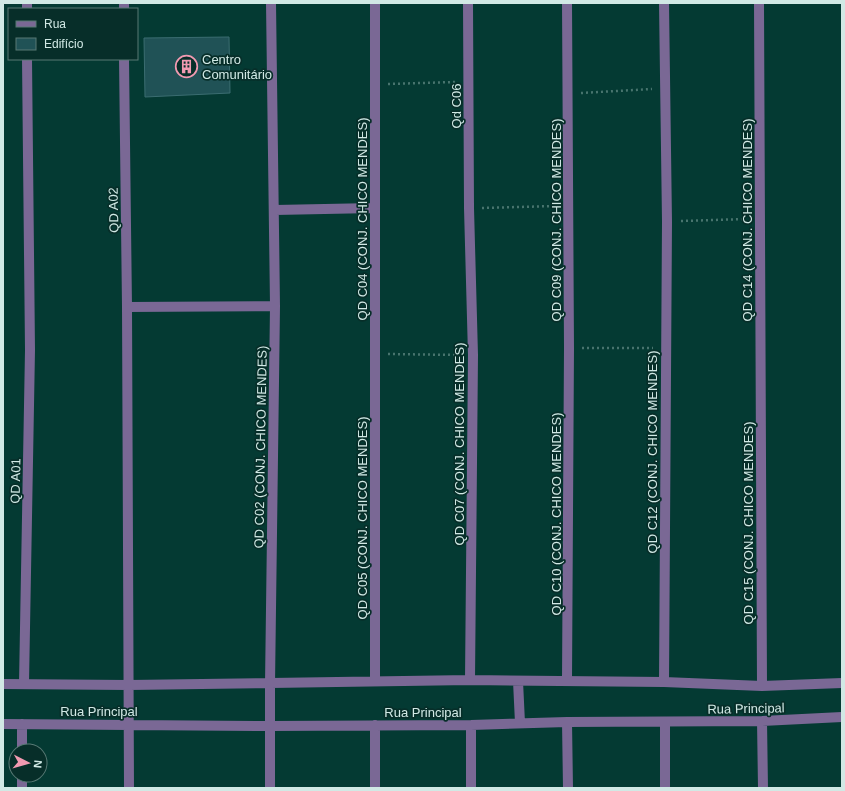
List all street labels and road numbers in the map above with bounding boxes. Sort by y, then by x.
street label: Qd C06 [449,84,464,128]
street label: QD C04 (CONJ. CHICO MENDES) [355,118,370,320]
street label: QD C09 (CONJ. CHICO MENDES) [549,119,564,321]
street label: QD C14 (CONJ. CHICO MENDES) [740,119,755,321]
street label: QD A02 [106,187,121,233]
street label: QD C07 (CONJ. CHICO MENDES) [452,343,467,545]
street label: QD C02 (CONJ. CHICO MENDES) [251,345,270,549]
street label: QD C12 (CONJ. CHICO MENDES) [645,351,660,553]
street label: QD C10 (CONJ. CHICO MENDES) [549,413,564,615]
street label: QD C05 (CONJ. CHICO MENDES) [355,417,370,619]
street label: QD C15 (CONJ. CHICO MENDES) [741,422,756,624]
street label: QD A01 [8,458,23,504]
street label: Rua Principal [707,700,785,717]
street label: Rua Principal [60,704,138,719]
street label: Rua Principal [384,705,462,720]

